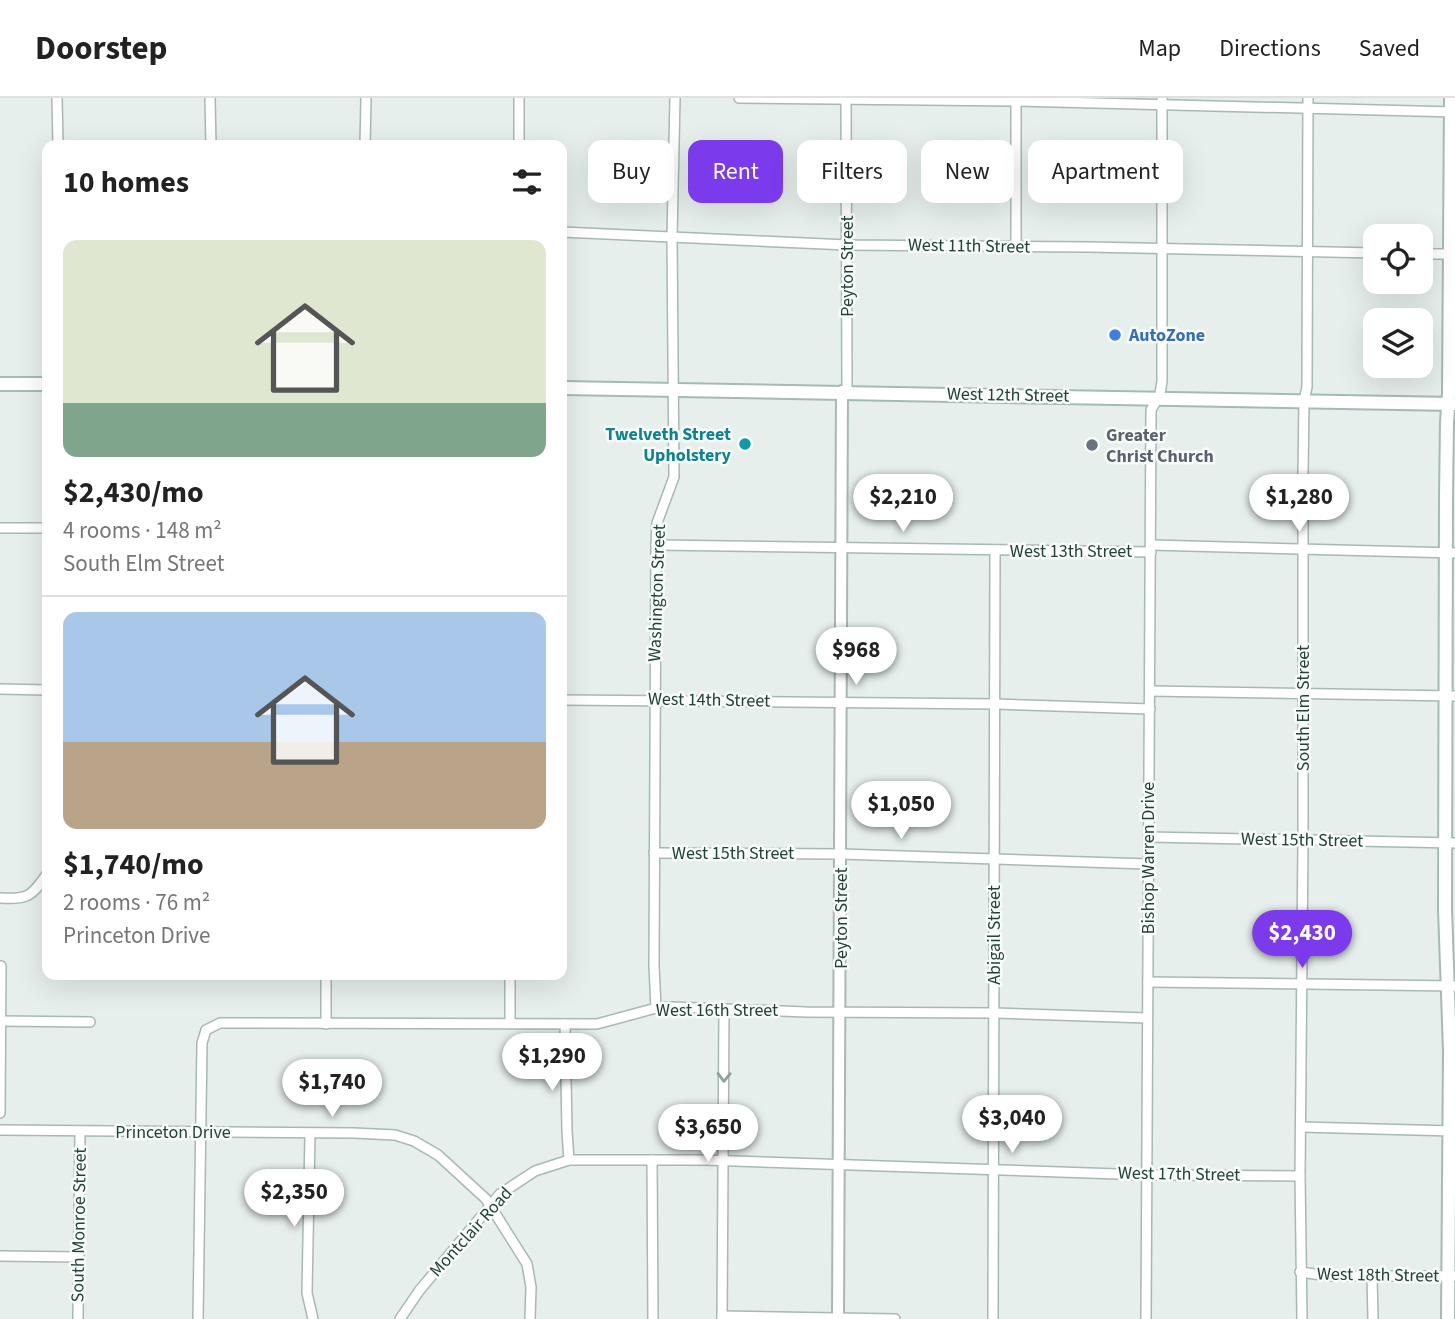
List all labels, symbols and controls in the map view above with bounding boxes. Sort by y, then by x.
text: Doorstep [35,25,167,72]
text: Map [1138,31,1181,66]
text: Directions [1219,31,1321,66]
text: Saved [1359,31,1420,66]
chip: Buy [588,140,674,203]
chip: Rent [688,140,783,203]
chip: Filters [797,140,907,203]
chip: New [921,140,1014,203]
chip: Apartment [1028,140,1183,203]
text: 10 homes [63,161,189,204]
icon: filters [508,163,546,201]
street label: Peyton Street [835,215,860,317]
map controls [1363,224,1433,378]
button: locate [1363,224,1433,294]
street label: West 11th Street [908,232,1030,260]
icon: home [242,285,368,411]
button: layers [1363,308,1433,378]
place label: AutoZone [1128,323,1205,348]
marker: AutoZone [1107,327,1123,343]
street label: West 12th Street [947,381,1069,409]
place label: Twelveth Street Upholstery [605,422,732,468]
place label: Greater Christ Church [1106,423,1214,469]
marker: Twelveth Street Upholstery [737,436,753,452]
marker: Greater Christ Church [1084,437,1100,453]
text: $2,430/mo [63,471,204,514]
pin: $2,210 [846,474,960,534]
pin: $1,280 [1242,474,1356,534]
text: $2,210 [869,480,937,513]
text: $1,280 [1265,480,1333,513]
text: 4 rooms · 148 m² [63,514,222,547]
street label: Washington Street [642,524,672,662]
street label: West 13th Street [1010,539,1132,564]
text: South Elm Street [63,547,224,580]
pin: $968 [815,628,897,687]
text: $968 [832,633,880,666]
street label: South Elm Street [1291,645,1316,771]
icon: home [242,657,368,783]
street label: West 14th Street [648,686,770,714]
pin: $1,050 [844,782,958,841]
street label: Bishop Warren Drive [1136,782,1161,934]
text: $1,050 [867,787,935,820]
street label: West 15th Street [1241,826,1363,854]
street label: West 15th Street [672,841,794,866]
text: $1,740/mo [63,843,204,886]
street label: Peyton Street [829,867,854,969]
street label: Abigail Street [982,885,1007,985]
text: 2 rooms · 76 m² [63,886,210,919]
pin: $2,430 [1245,910,1359,970]
text: $2,430 [1268,916,1336,949]
text: Princeton Drive [63,919,210,952]
street label: West 16th Street [656,998,778,1023]
pin: $1,290 [495,1034,609,1093]
text: $1,290 [518,1039,586,1072]
pin: $1,740 [275,1060,389,1119]
text: $1,740 [298,1065,366,1098]
one-way arrow [716,1072,732,1083]
pin: $3,040 [955,1096,1069,1155]
text: $3,040 [978,1101,1046,1134]
pin: $3,650 [651,1104,765,1164]
text: $3,650 [674,1110,742,1143]
street label: Princeton Drive [115,1120,231,1145]
street label: South Monroe Street [65,1147,93,1303]
street label: West 17th Street [1118,1160,1240,1188]
pin: $2,350 [237,1170,351,1229]
text: $2,350 [260,1175,328,1208]
street label: Montclair Road [424,1182,518,1282]
street label: West 18th Street [1317,1261,1439,1289]

